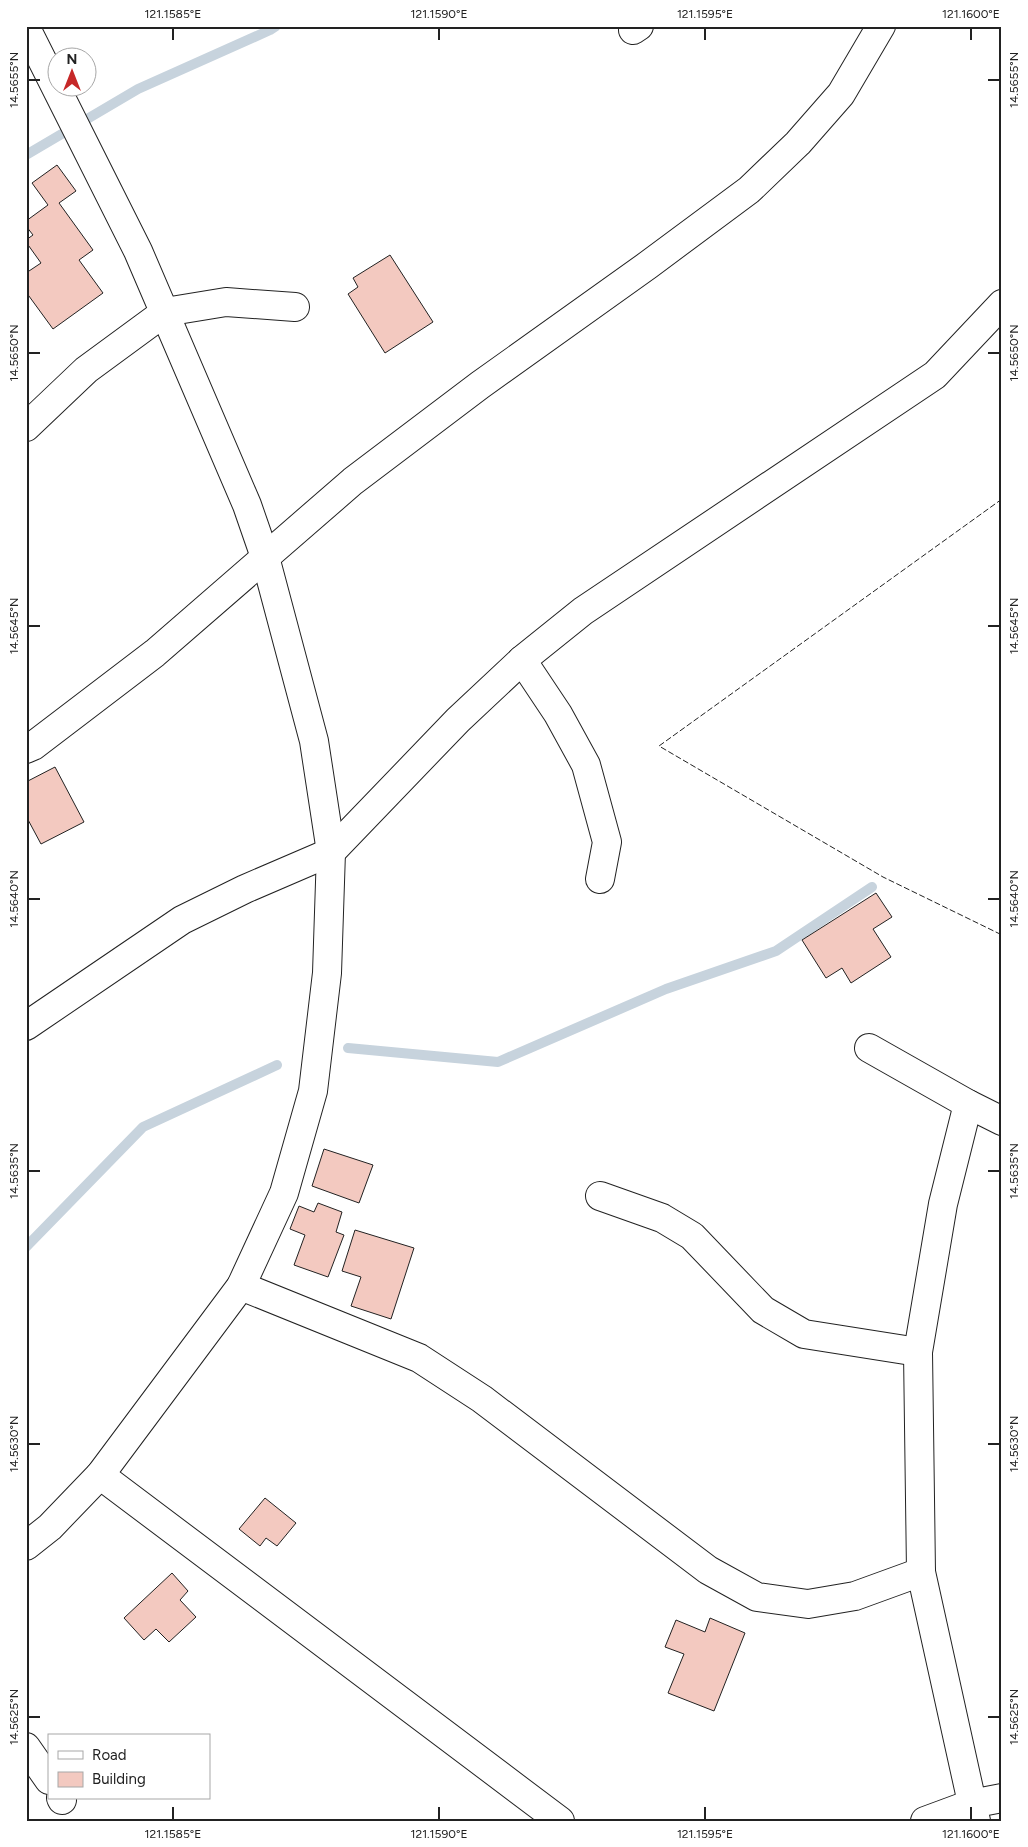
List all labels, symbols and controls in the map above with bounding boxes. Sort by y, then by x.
text: 121.1585°E [145,7,201,21]
text: 121.1590°E [411,7,468,21]
text: 121.1595°E [677,7,733,21]
text: 121.1600°E [942,7,1000,21]
north arrow [48,48,98,98]
text: N [67,51,77,68]
text: 14.5655°N [7,52,21,108]
text: 14.5655°N [1007,52,1021,108]
text: 14.5650°N [7,325,21,381]
text: 14.5650°N [1007,325,1021,381]
text: 14.5645°N [7,598,21,654]
text: 14.5645°N [1007,598,1021,654]
text: 14.5640°N [7,870,21,928]
text: 14.5640°N [1007,870,1021,928]
text: 14.5635°N [7,1143,21,1199]
text: 14.5635°N [1007,1143,1021,1199]
text: 14.5630°N [7,1416,21,1472]
text: 14.5630°N [1007,1416,1021,1472]
text: 14.5625°N [7,1689,21,1745]
text: 14.5625°N [1007,1689,1021,1745]
legend [48,1734,210,1800]
text: Road [92,1746,127,1764]
text: Building [92,1770,146,1788]
text: 121.1585°E [145,1827,201,1841]
text: 121.1590°E [411,1827,468,1841]
text: 121.1595°E [677,1827,733,1841]
text: 121.1600°E [942,1827,1000,1841]

